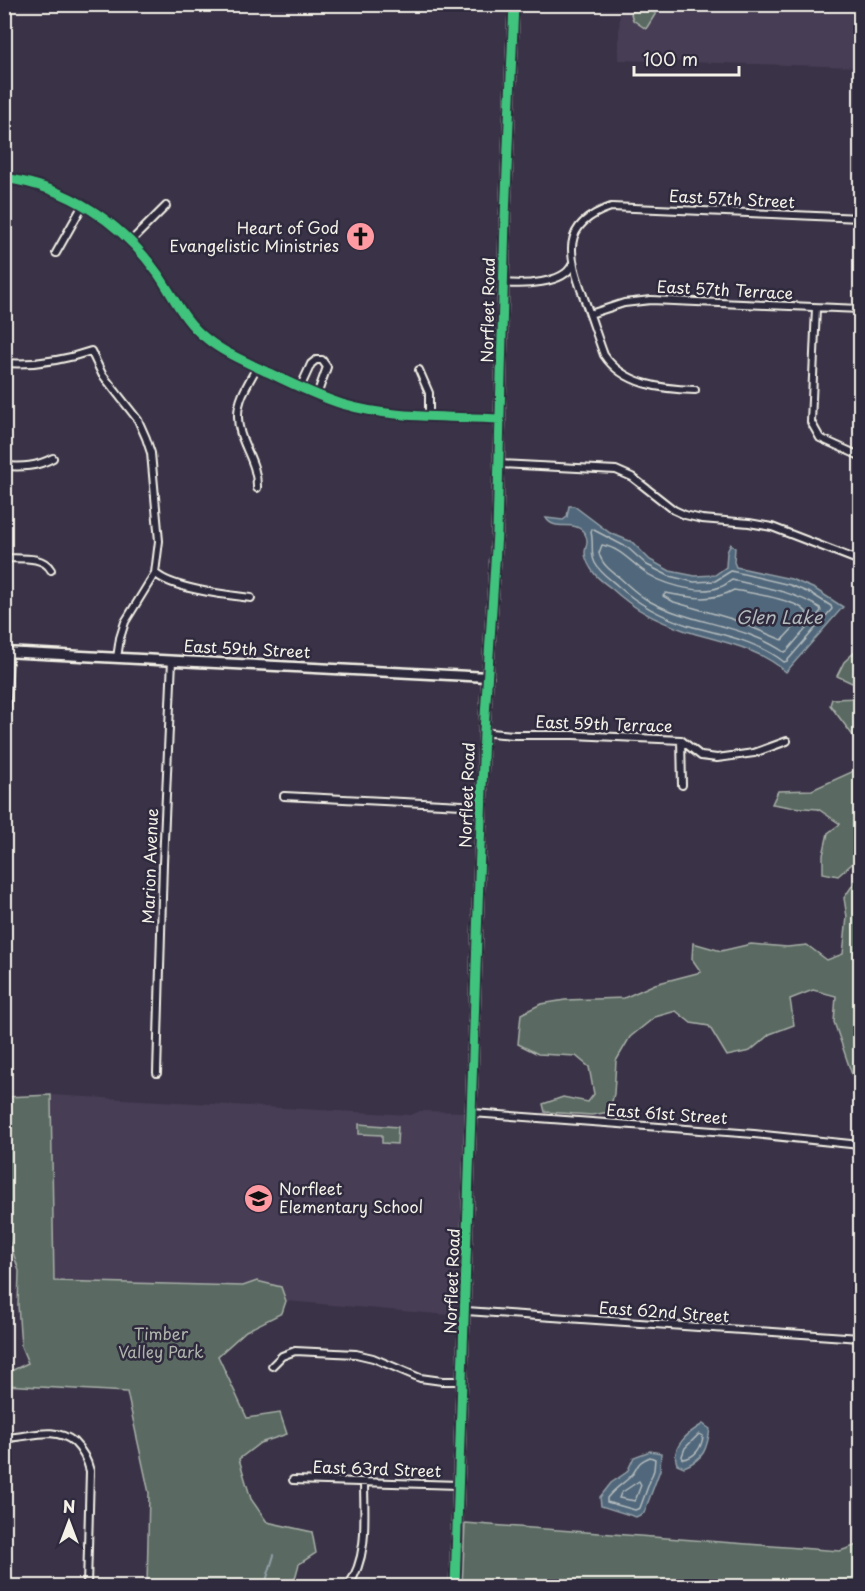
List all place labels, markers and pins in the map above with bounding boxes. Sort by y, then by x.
place label: Heart of God Evangelistic Ministries [170,215,339,257]
church icon: Heart of God Evangelistic Ministries [344,221,376,253]
place label: Norfleet Elementary School [279,1176,423,1218]
school or university icon: Norfleet Elementary School [242,1182,274,1214]

